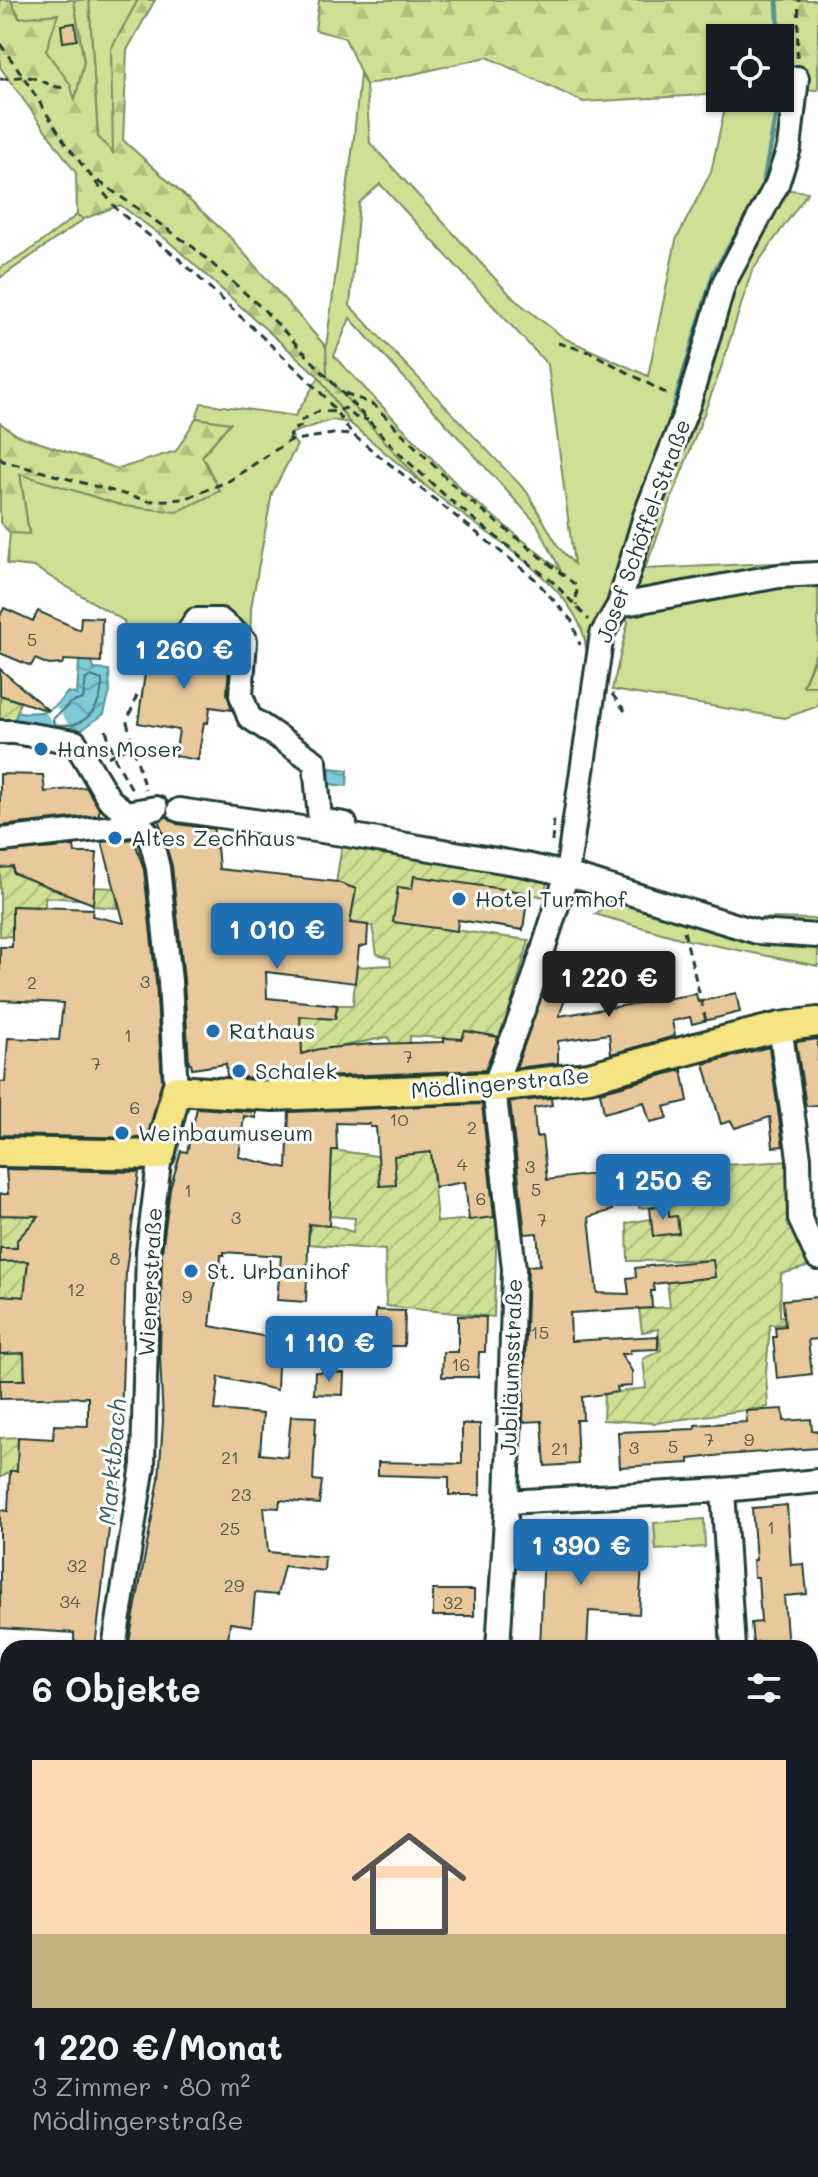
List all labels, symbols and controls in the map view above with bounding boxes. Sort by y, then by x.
map controls [706,24,794,112]
button: locate [706,24,794,112]
street label: Josef Schöffel-Straße [589,415,696,647]
pin: 1 260 € [110,623,258,691]
house number: 5 [27,627,37,651]
text: 1 260 € [135,632,233,666]
place label: Hans Moser [57,734,182,763]
marker: Hans Moser [32,740,50,758]
place label: Altes Zechhaus [131,823,295,852]
marker: Altes Zechhaus [106,829,124,847]
place label: Hotel Turmhof [475,884,627,913]
marker: Hotel Turmhof [450,890,468,908]
pin: 1 010 € [203,903,351,971]
text: 1 010 € [229,912,325,946]
pin: 1 220 € [535,951,683,1019]
text: 1 220 € [560,960,658,994]
house number: 3 [140,969,150,993]
house number: 2 [27,970,37,994]
place label: Rathaus [229,1016,315,1045]
marker: Rathaus [204,1022,222,1040]
house number: 1 [124,1023,132,1047]
house number: 7 [403,1044,413,1068]
house number: 7 [91,1051,101,1075]
place label: Schalek [255,1056,337,1085]
street label: Mödlingerstraße [409,1060,590,1105]
marker: Schalek [230,1062,248,1080]
house number: 6 [130,1095,140,1119]
house number: 10 [389,1107,409,1131]
house number: 2 [467,1115,477,1139]
place label: Weinbaumuseum [138,1118,313,1147]
marker: Weinbaumuseum [113,1124,131,1142]
house number: 4 [457,1152,468,1176]
house number: 3 [525,1154,535,1178]
pin: 1 250 € [589,1154,737,1222]
text: 1 250 € [614,1163,712,1197]
house number: 5 [531,1177,541,1201]
house number: 1 [184,1178,192,1202]
house number: 6 [476,1186,486,1210]
house number: 3 [231,1205,241,1229]
street label: Wienerstraße [131,1207,168,1357]
house number: 7 [537,1207,547,1231]
house number: 8 [110,1246,121,1270]
place label: St. Urbanihof [207,1256,349,1285]
marker: St. Urbanihof [182,1262,200,1280]
house number: 12 [67,1277,85,1301]
street label: Jubiläumsstraße [493,1278,528,1456]
house number: 9 [182,1284,193,1308]
pin: 1 110 € [255,1316,403,1384]
house number: 15 [531,1320,549,1344]
text: 1 110 € [283,1325,375,1359]
house number: 16 [452,1352,470,1376]
water label: Marktbach [91,1397,132,1527]
house number: 7 [704,1427,714,1451]
house number: 9 [744,1427,755,1451]
house number: 5 [668,1434,678,1458]
house number: 3 [629,1435,639,1459]
house number: 21 [551,1436,569,1460]
house number: 21 [221,1445,239,1469]
house number: 23 [231,1482,251,1506]
house number: 1 [767,1515,775,1539]
house number: 25 [220,1516,240,1540]
pin: 1 390 € [507,1519,655,1587]
text: 1 390 € [531,1528,631,1562]
house number: 32 [67,1553,87,1577]
house number: 29 [224,1573,245,1597]
house number: 34 [59,1589,81,1613]
house number: 32 [443,1590,463,1614]
text: 6 Objekte [32,1666,201,1711]
icon: filters [742,1666,786,1710]
icon: home [337,1812,481,1956]
text: 1 220 €/Monat [32,2024,282,2069]
text: 3 Zimmer · 80 m² [32,2069,250,2103]
text: Mödlingerstraße [32,2103,244,2137]

